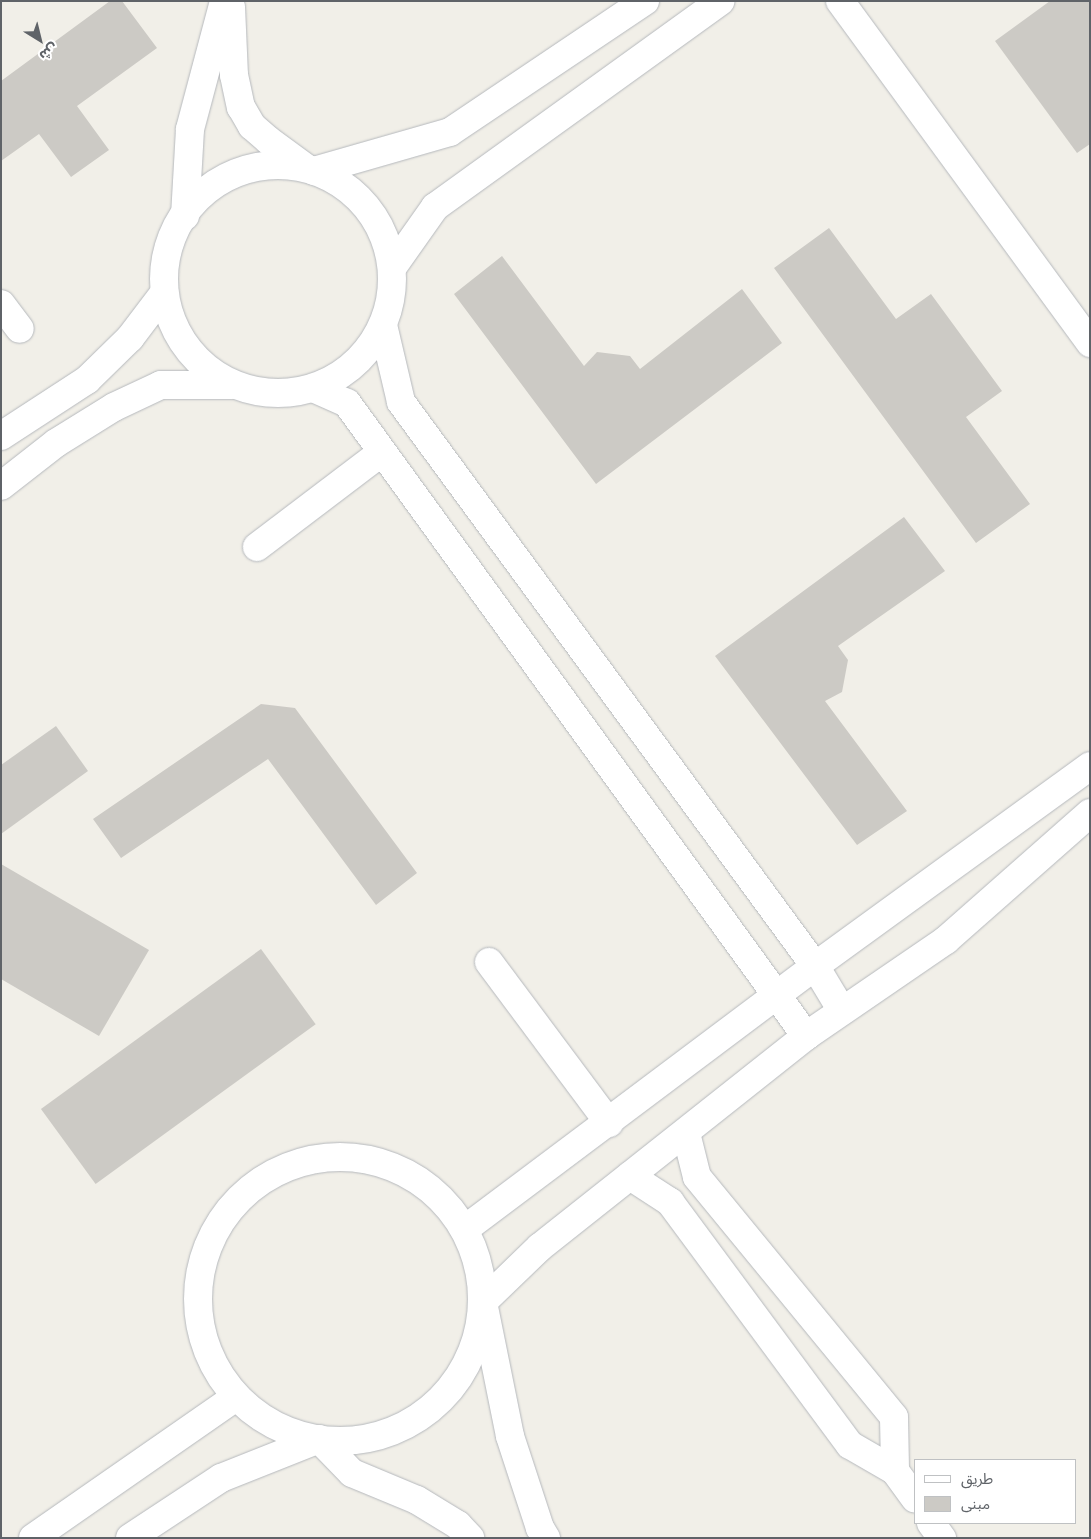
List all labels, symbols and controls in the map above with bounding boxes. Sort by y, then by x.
north arrow [15,15,65,65]
text: ش [36,39,62,66]
legend [914,1459,1076,1524]
text: طريق [961,1468,993,1489]
text: مبنى [961,1493,990,1514]

